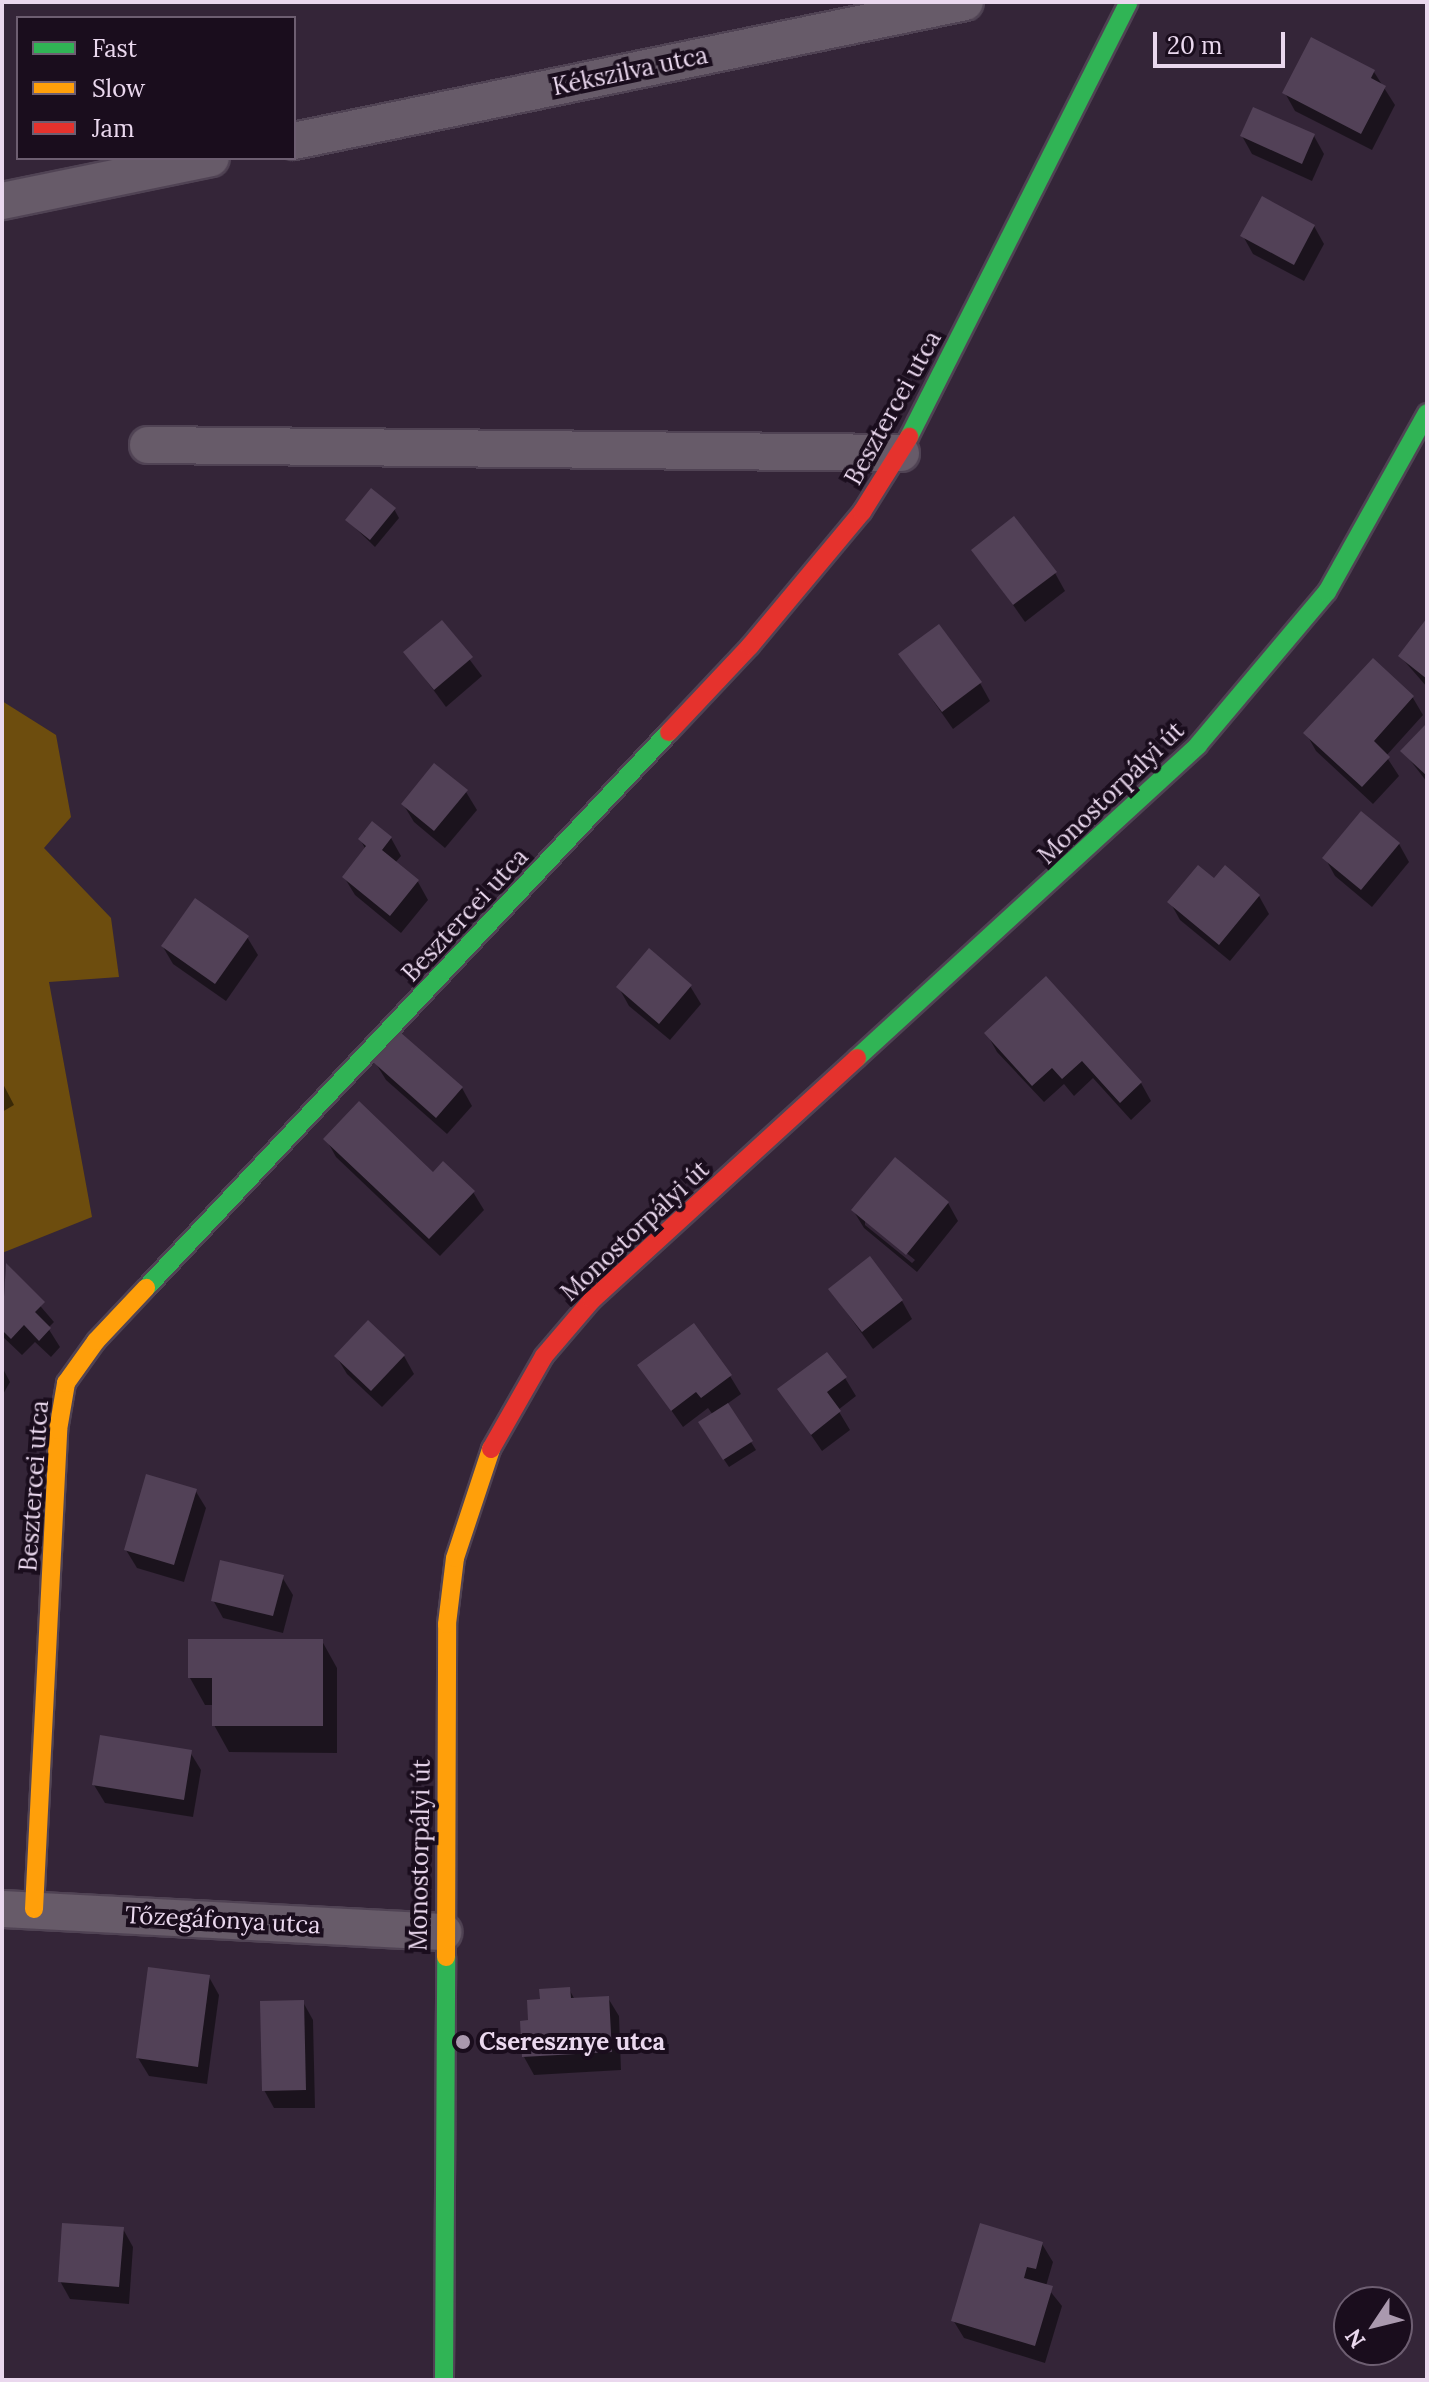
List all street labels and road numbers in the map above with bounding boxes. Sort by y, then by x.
street label: Kékszilva utca [550,41,710,101]
street label: Besztercei utca [839,326,947,490]
street label: Monostorpályi út [1032,716,1190,870]
street label: Besztercei utca [396,843,534,987]
street label: Monostorpályi út [555,1155,715,1307]
street label: Besztercei utca [14,1400,54,1572]
street label: Monostorpályi út [404,1759,436,1951]
street label: Tőzegáfonya utca [125,1901,321,1939]

